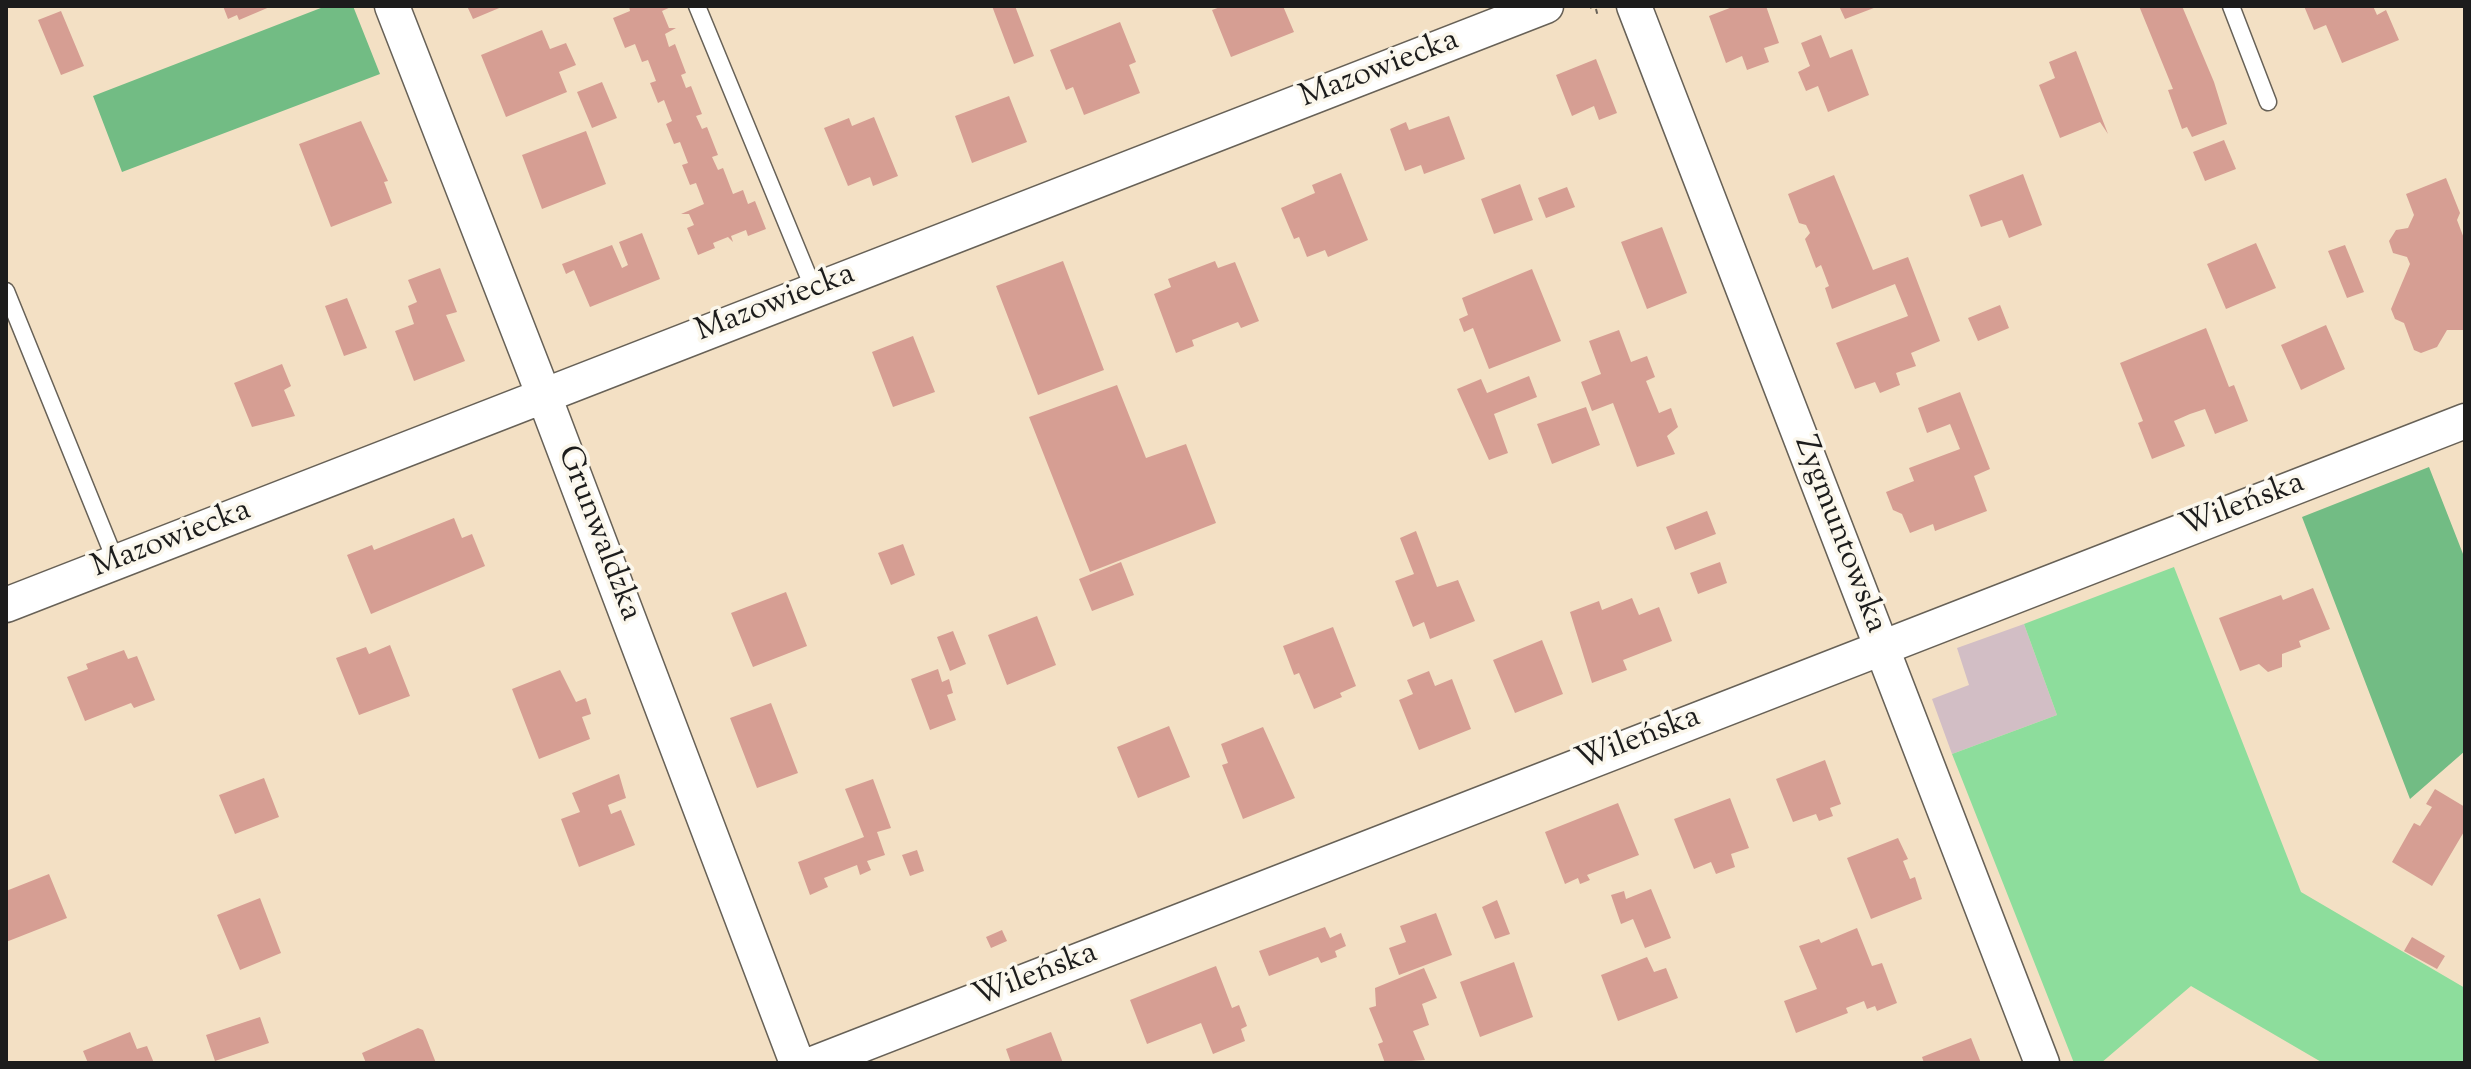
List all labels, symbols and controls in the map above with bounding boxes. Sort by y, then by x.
street label: Mazowiecka [1295,23,1465,119]
street label: Mazowiecka [691,257,861,353]
street label: Zygmuntowska [1783,431,1893,639]
street label: Grunwaldzka [546,441,648,627]
street label: Wileńska [2175,466,2311,548]
street label: Mazowiecka [87,493,257,589]
street label: Wileńska [1571,700,1707,782]
street label: Wileńska [968,936,1104,1018]

